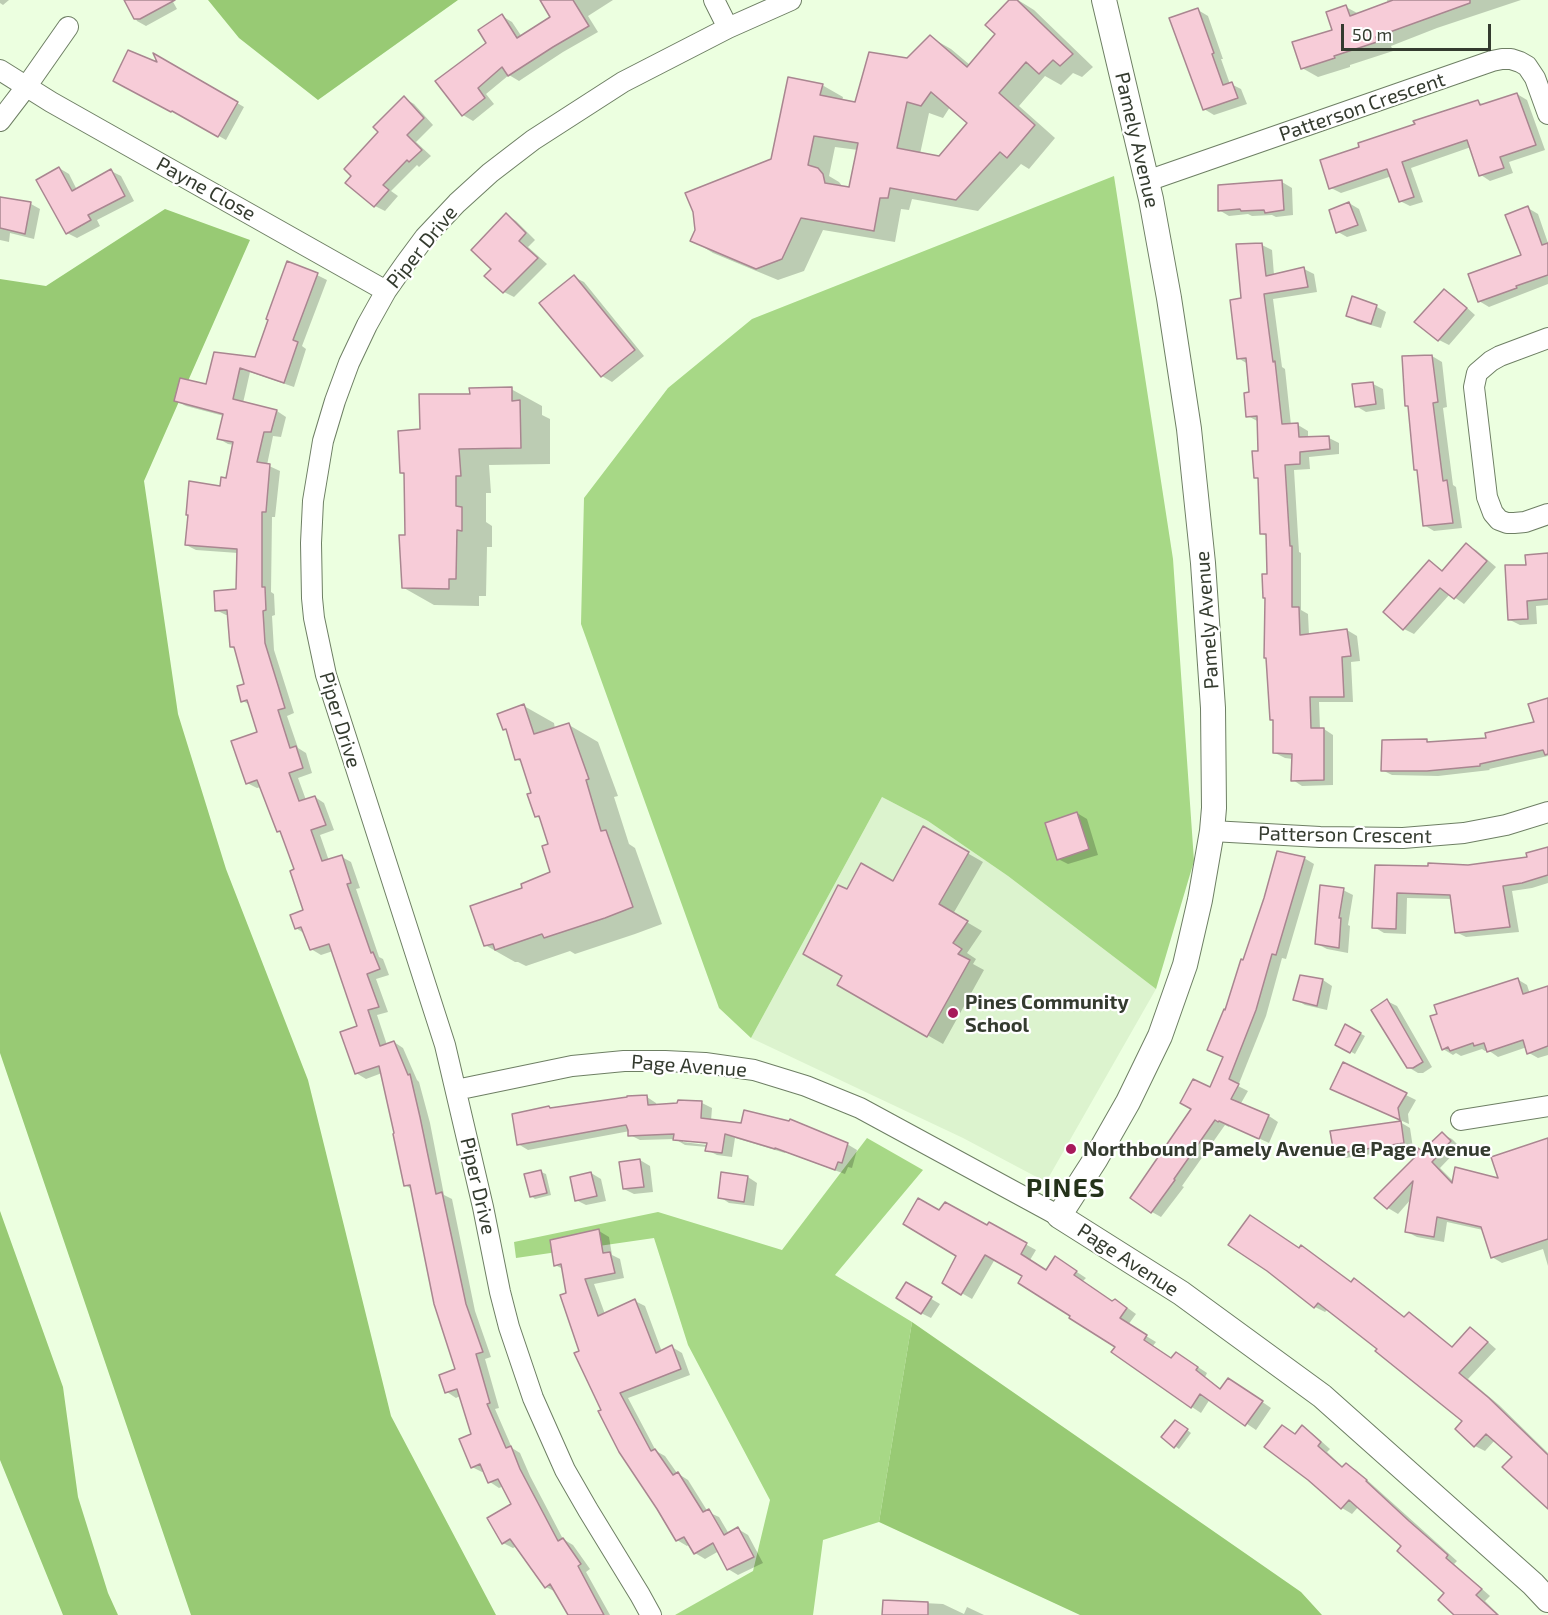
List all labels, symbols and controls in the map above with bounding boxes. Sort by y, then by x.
scale bar [1344,12,1494,50]
text: 50 m [1352,23,1392,45]
street label: Patterson Crescent [1276,67,1448,147]
street label: Pamely Avenue [1110,70,1164,210]
street label: Payne Close [152,152,260,226]
street label: Piper Drive [382,201,462,293]
street label: Pamely Avenue [1190,550,1224,690]
street label: Piper Drive [314,669,366,771]
street label: Patterson Crescent [1258,821,1432,849]
place label: Pines Community School [965,990,1129,1037]
marker: Pines Community School [946,1006,960,1020]
street label: Page Avenue [630,1050,748,1082]
street label: Piper Drive [455,1135,501,1237]
place label: Northbound Pamely Avenue @ Page Avenue [1083,1137,1491,1161]
marker: Northbound Pamely Avenue @ Page Avenue [1064,1142,1078,1156]
district label: PINES [1026,1172,1106,1204]
street label: Page Avenue [1073,1218,1183,1302]

